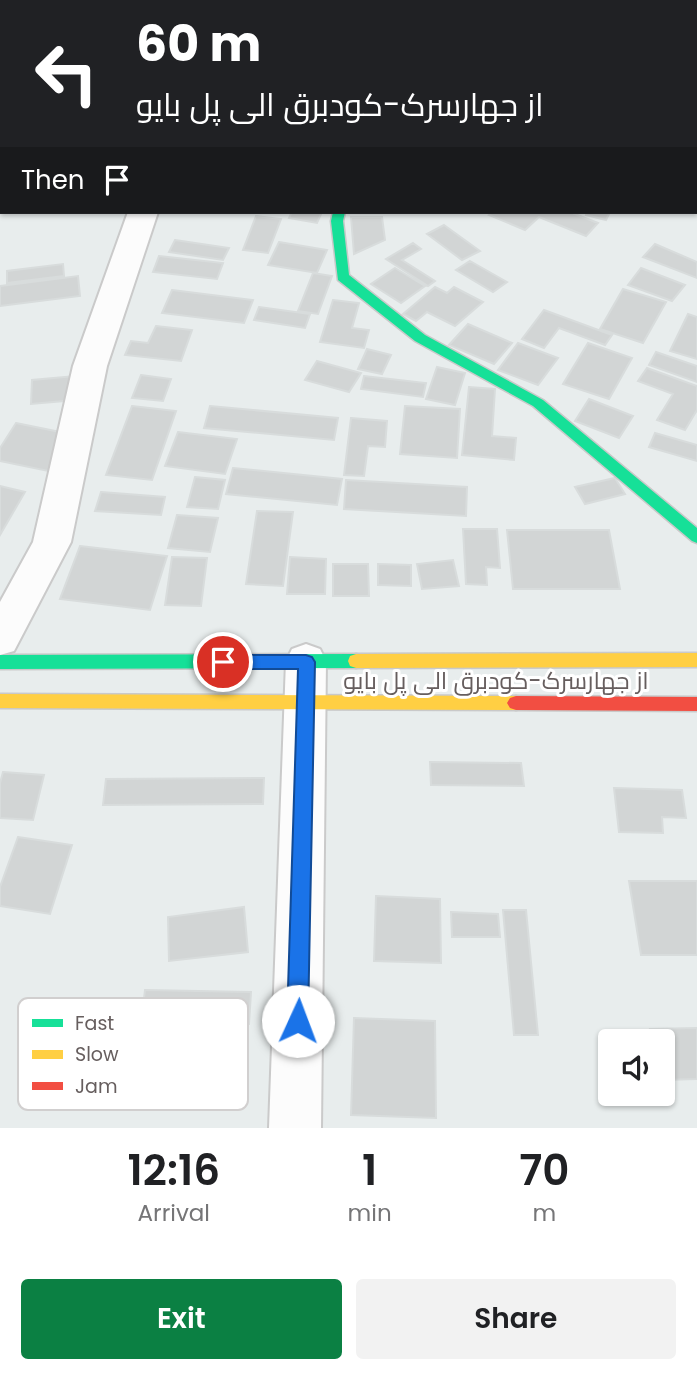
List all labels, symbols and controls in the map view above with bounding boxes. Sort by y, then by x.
text: 60 m [136,10,261,78]
icon: left [21,28,112,119]
text: از جهارسرک-کودبرق الی پل بایو [136,82,544,127]
icon: arrive [98,161,136,199]
text: Then [21,162,84,198]
pin [193,632,253,692]
icon: arrive [204,643,242,681]
street label: از جهارسرک-کودبرق الی پل بایو [343,664,649,697]
position arrow [261,984,335,1058]
legend [18,998,248,1110]
text: Fast [75,1010,114,1037]
map controls [598,1029,675,1106]
button: sound [598,1029,675,1106]
text: Slow [75,1041,119,1068]
text: Jam [75,1073,117,1100]
text: 12:16 [128,1141,220,1200]
text: 1 [362,1141,377,1200]
text: 70 [519,1141,569,1200]
text: Arrival [138,1197,210,1229]
text: min [348,1197,392,1229]
text: m [532,1197,556,1229]
button: Exit [21,1279,342,1359]
button: Share [356,1279,676,1359]

